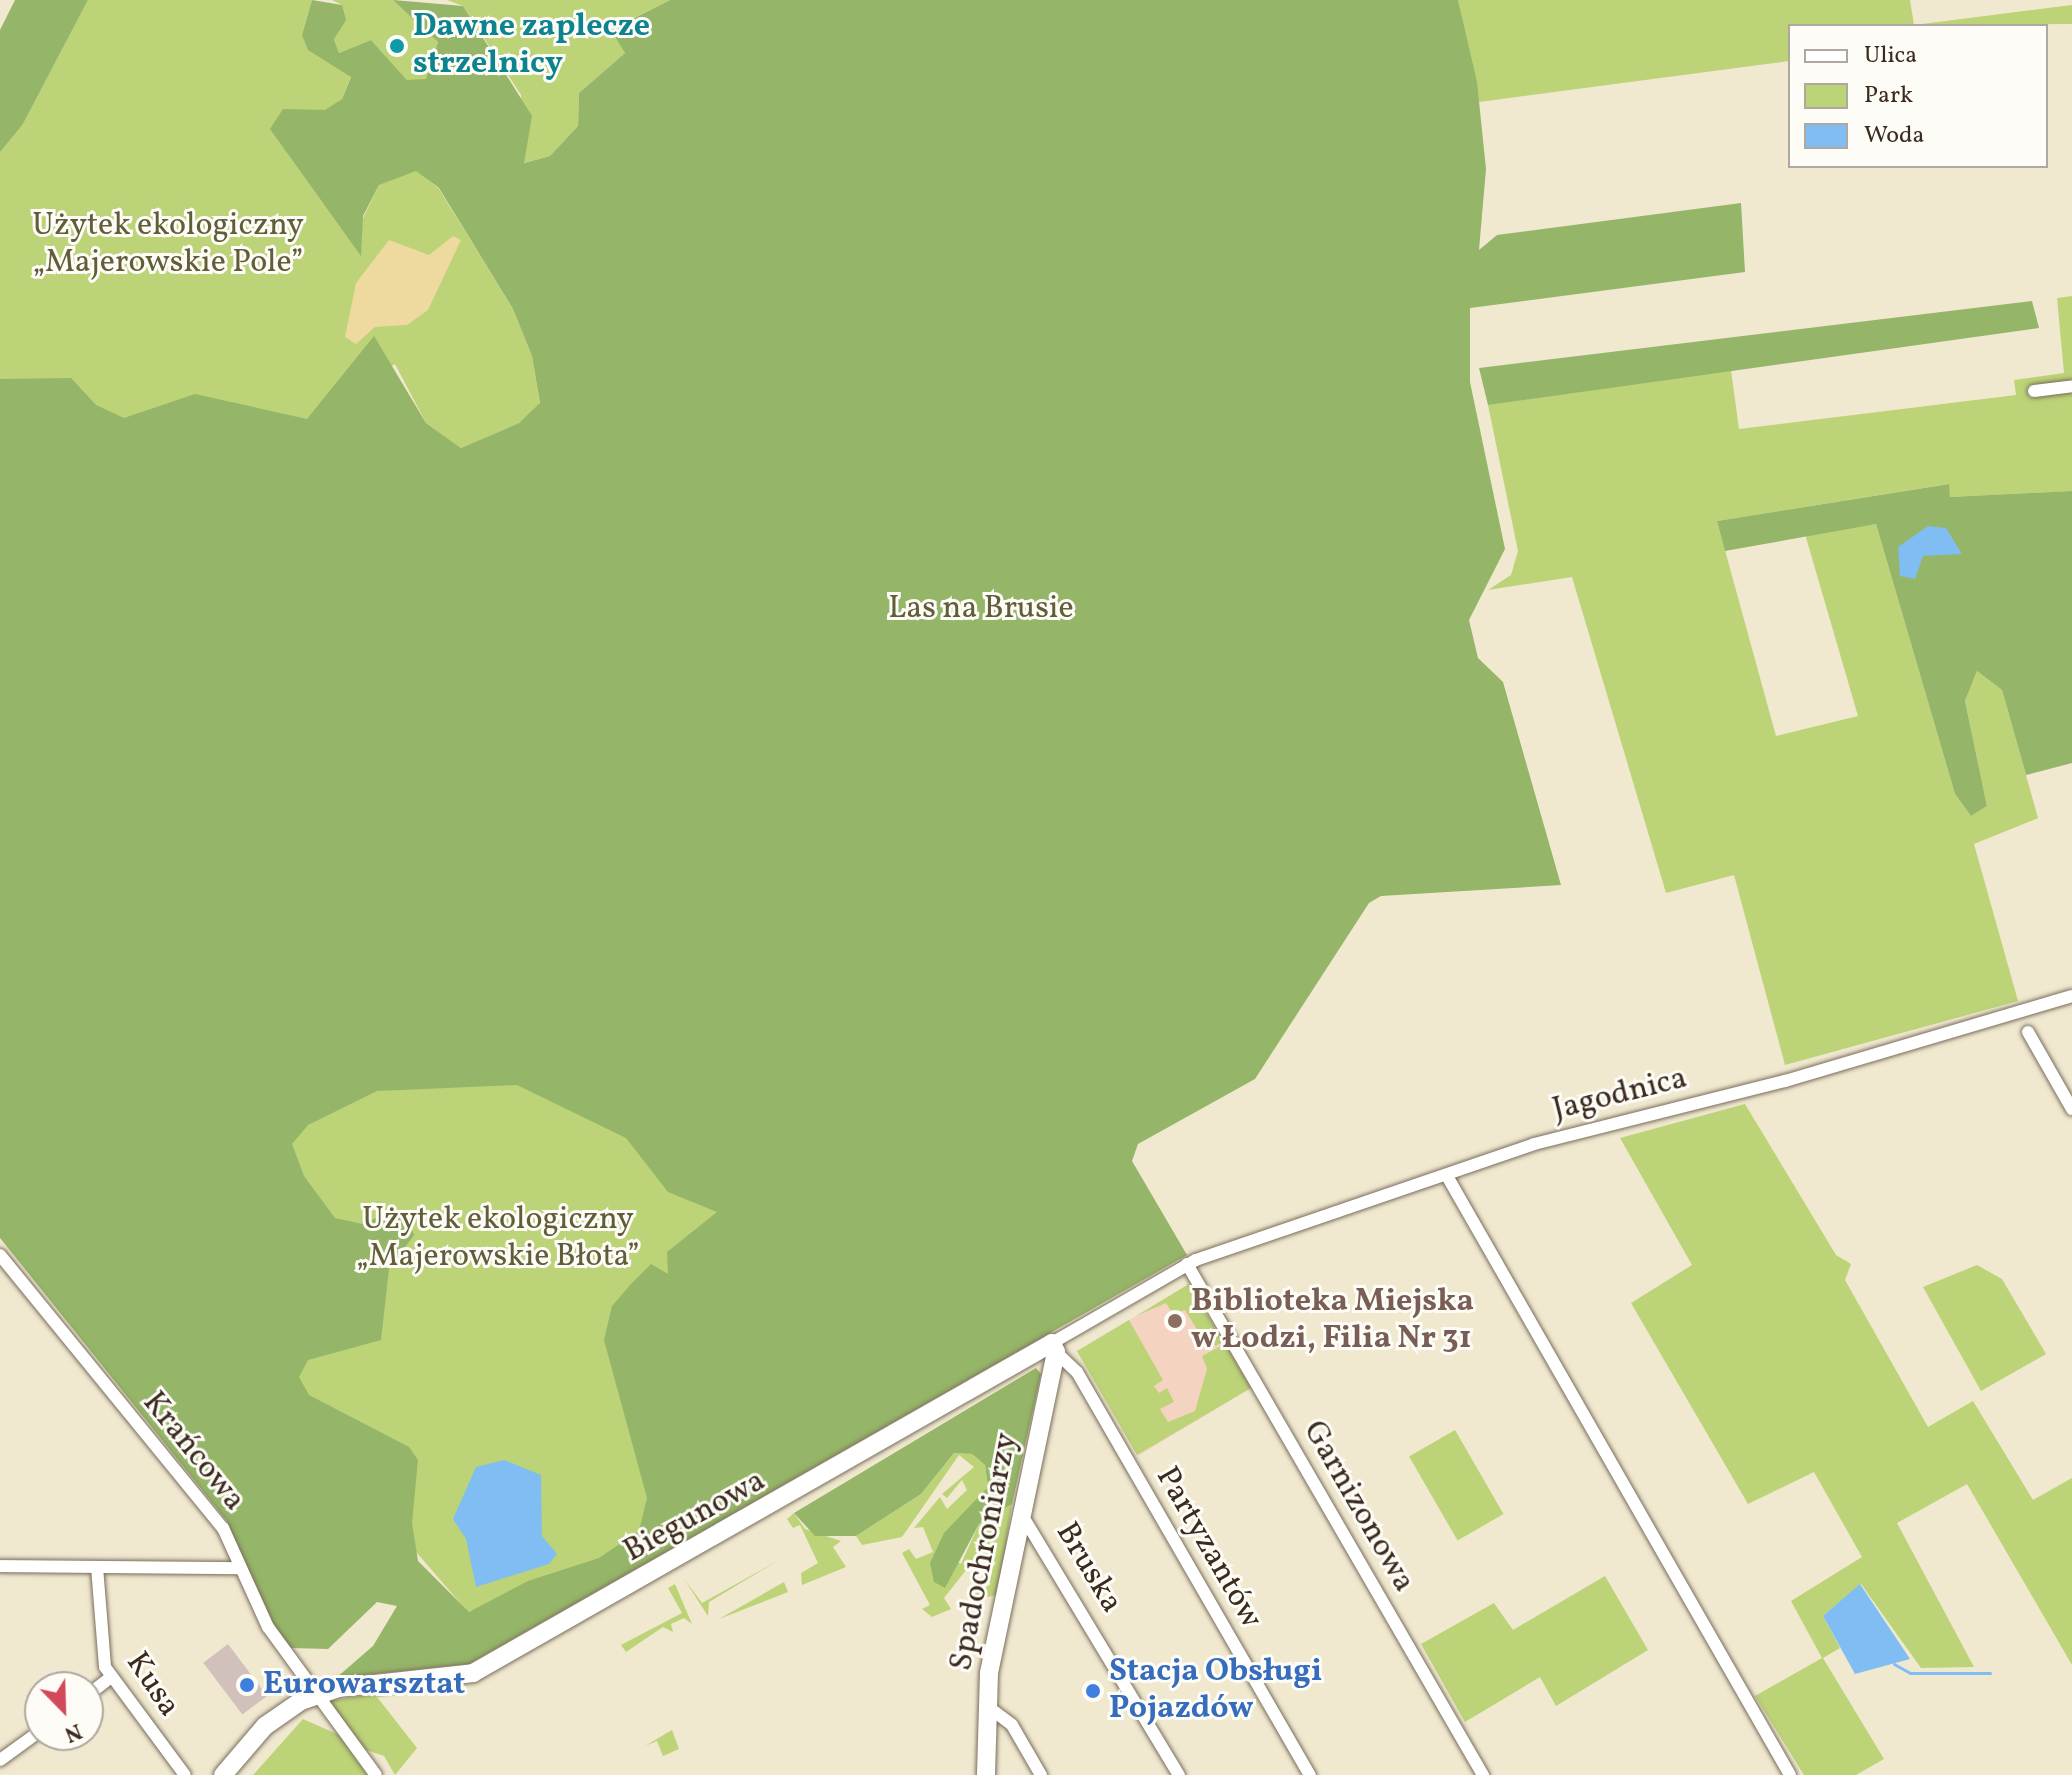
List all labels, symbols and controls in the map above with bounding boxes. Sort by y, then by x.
place label: Dawne zaplecze strzelnicy [413,9,650,84]
legend [1788,24,2048,168]
marker: Dawne zaplecze strzelnicy [388,37,406,55]
text: Ulica [1864,39,1917,73]
text: Park [1864,79,1913,113]
text: Woda [1864,119,1924,153]
park label: Użytek ekologiczny „Majerowskie Pole” [32,208,304,283]
park label: Las na Brusie [888,590,1074,628]
street label: Jagodnica [1549,1060,1691,1130]
park label: Użytek ekologiczny „Majerowskie Błota” [356,1202,640,1277]
place label: Biblioteka Miejska w Łodzi, Filia Nr 31 [1191,1284,1474,1359]
marker: Biblioteka Miejska w Łodzi, Filia Nr 31 [1166,1312,1184,1330]
street label: Krańcowa [133,1385,253,1519]
street label: Garnizonowa [1294,1415,1422,1599]
street label: Spadochroniarzy [943,1430,1027,1674]
street label: Partyzantów [1146,1460,1270,1636]
street label: Biegunowa [618,1462,772,1572]
street label: Bruska [1046,1516,1130,1620]
street label: Kusa [117,1646,187,1724]
place label: Stacja Obsługi Pojazdów [1109,1654,1322,1729]
place label: Eurowarsztat [263,1666,465,1704]
north arrow [24,1671,104,1751]
marker: Eurowarsztat [238,1676,256,1694]
marker: Stacja Obsługi Pojazdów [1084,1682,1102,1700]
text: N [59,1714,86,1749]

